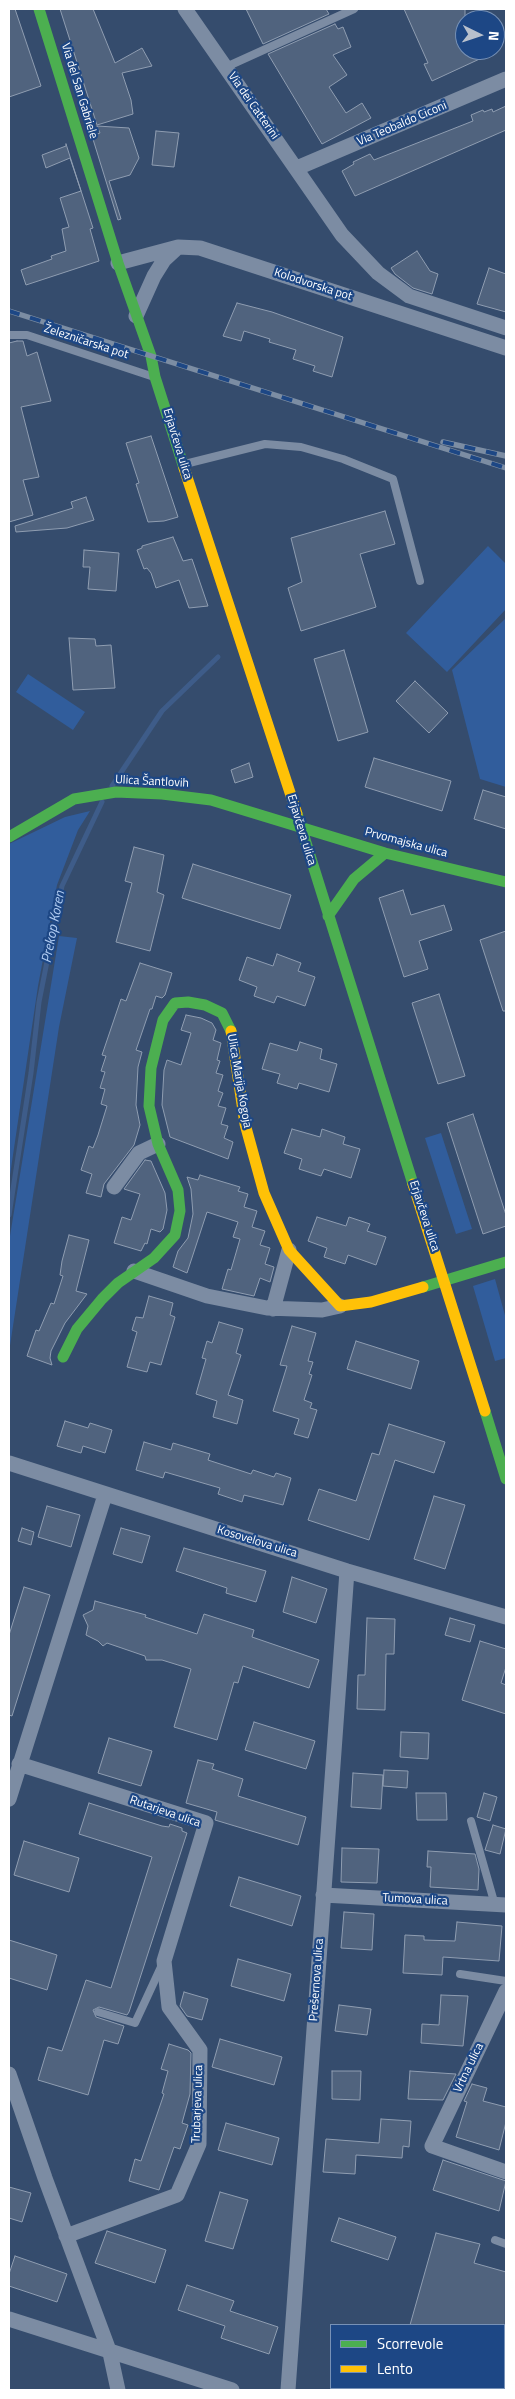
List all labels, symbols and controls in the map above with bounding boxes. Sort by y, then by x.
north arrow [455,10,505,60]
text: N [484,30,505,42]
street label: Via del San Gabriele [58,42,100,140]
street label: Via dei Catterini [224,70,282,142]
street label: Via Teobaldo Ciconi [355,99,449,149]
street label: Kolodvorska pot [272,266,354,304]
street label: Železničarska pot [42,322,130,362]
street label: Erjavčeva ulica [159,407,195,481]
street label: Ulica Šantlovih [115,773,189,791]
street label: Erjavčeva ulica [283,793,319,867]
street label: Prvomajska ulica [363,825,449,861]
water label: Prekop Koren [39,890,69,964]
street label: Ulica Marija Kogoja [224,1033,254,1129]
street label: Erjavčeva ulica [406,1179,442,1253]
street label: Kosovelova ulica [215,1523,299,1561]
street label: Rutarjeva ulica [128,1793,202,1831]
street label: Tumova ulica [382,1891,448,1909]
street label: Prešernova ulica [307,1938,327,2022]
street label: Vrtna ulica [451,2041,487,2095]
street label: Trubarjeva ulica [189,2065,207,2143]
legend [330,2324,505,2389]
text: Scorrevole [377,2332,443,2355]
text: Lento [377,2357,413,2380]

